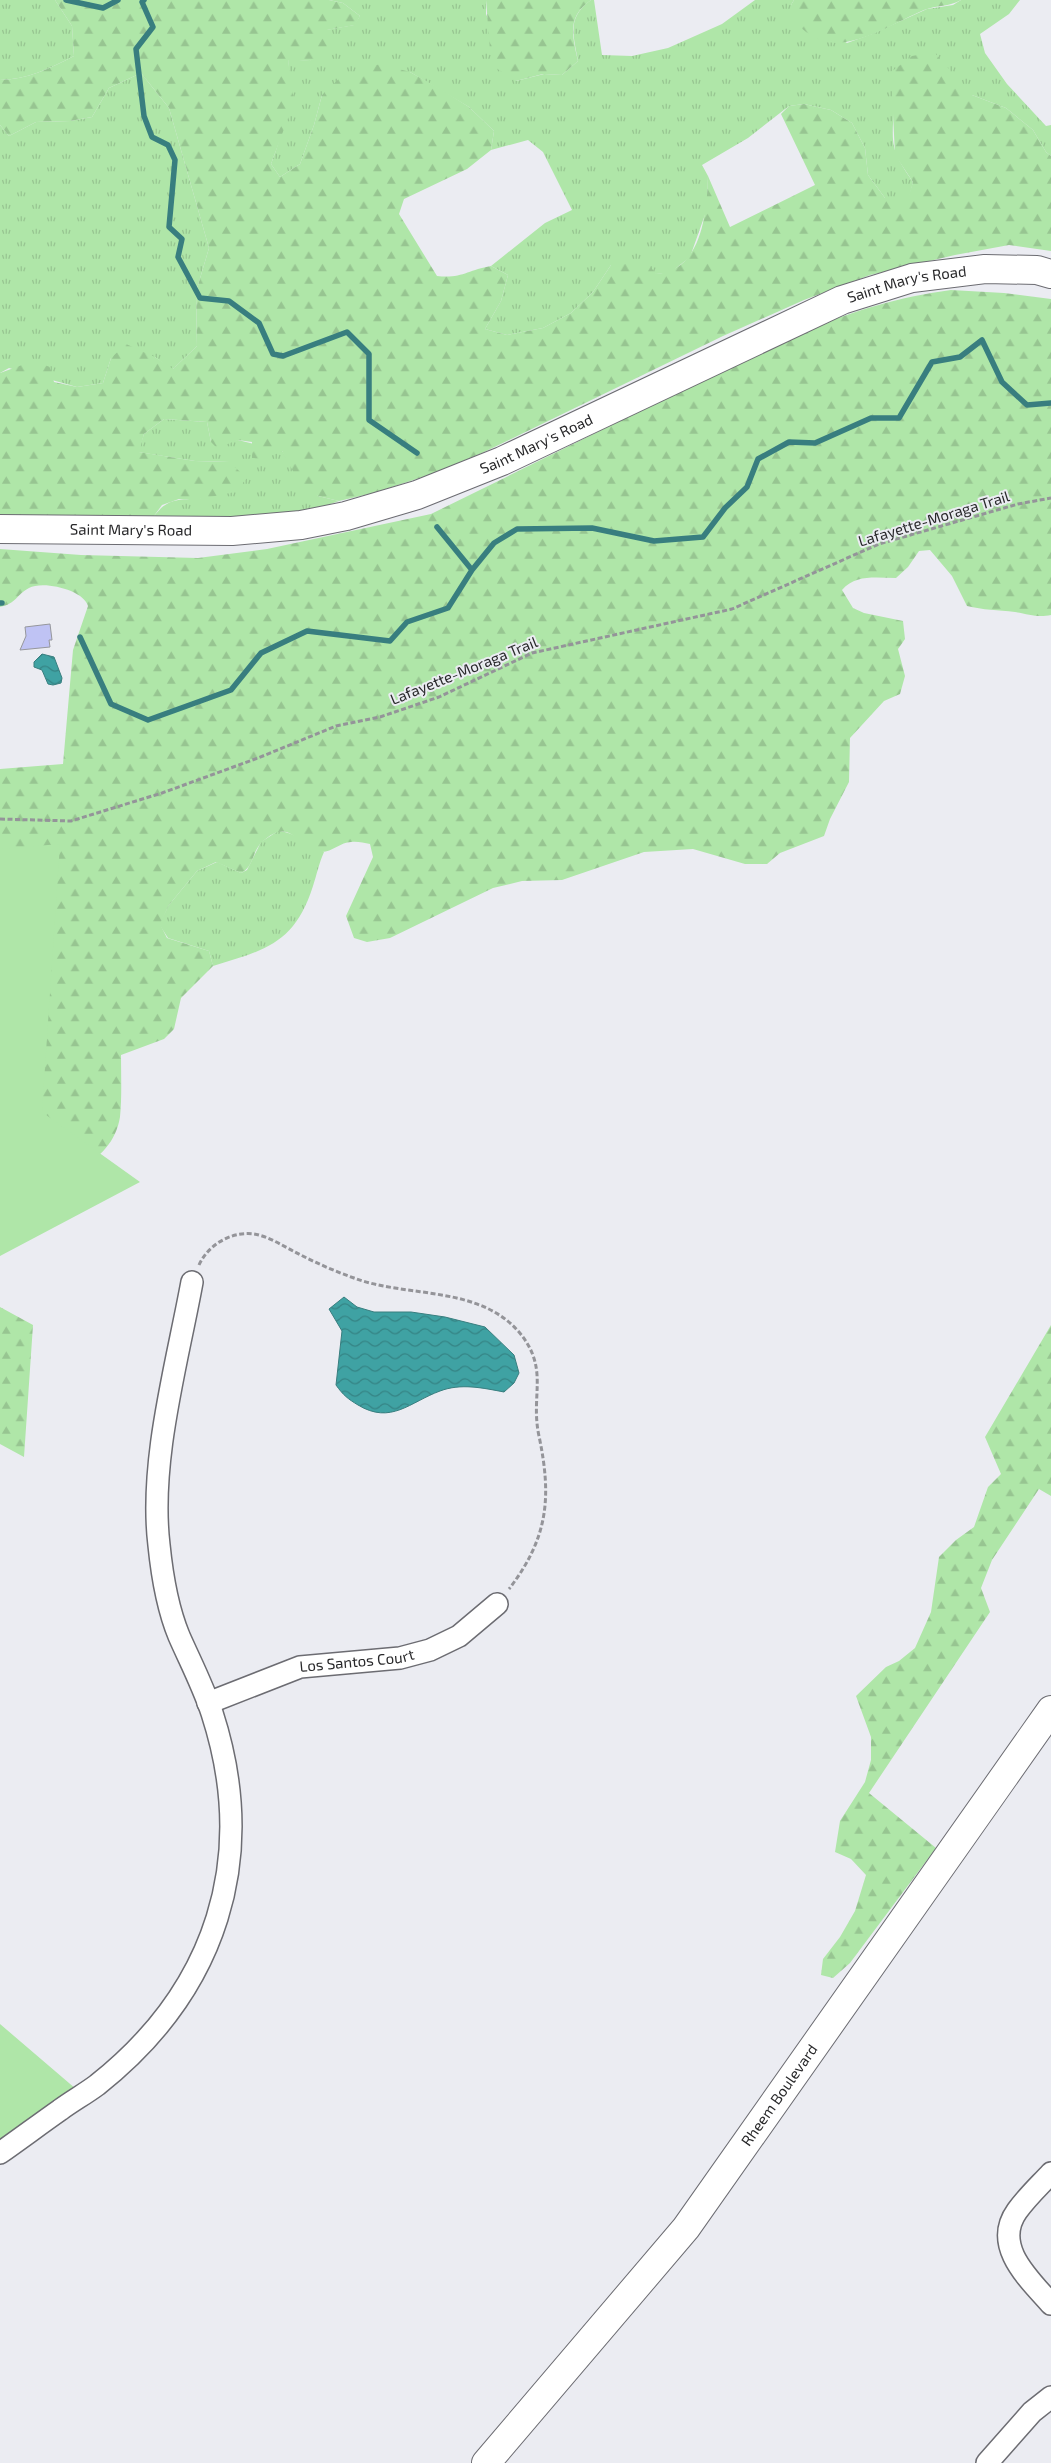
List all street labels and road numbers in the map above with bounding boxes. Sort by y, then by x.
street label: Saint Mary's Road [845,261,967,306]
street label: Saint Mary's Road [477,409,595,477]
street label: Lafayette-Moraga Trail [856,486,1012,550]
street label: Saint Mary's Road [70,520,192,539]
street label: Lafayette-Moraga Trail [387,632,540,708]
street label: Los Santos Court [299,1645,416,1675]
street label: Rheem Boulevard [737,2040,821,2149]

